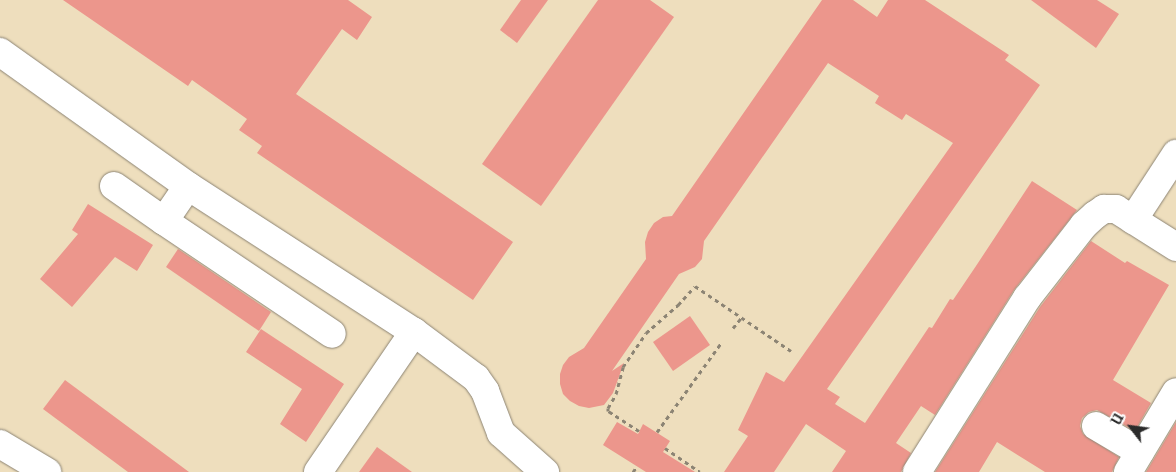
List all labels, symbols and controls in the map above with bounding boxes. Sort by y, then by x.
north arrow [1106,402,1156,452]
text: U [1107,410,1128,428]

